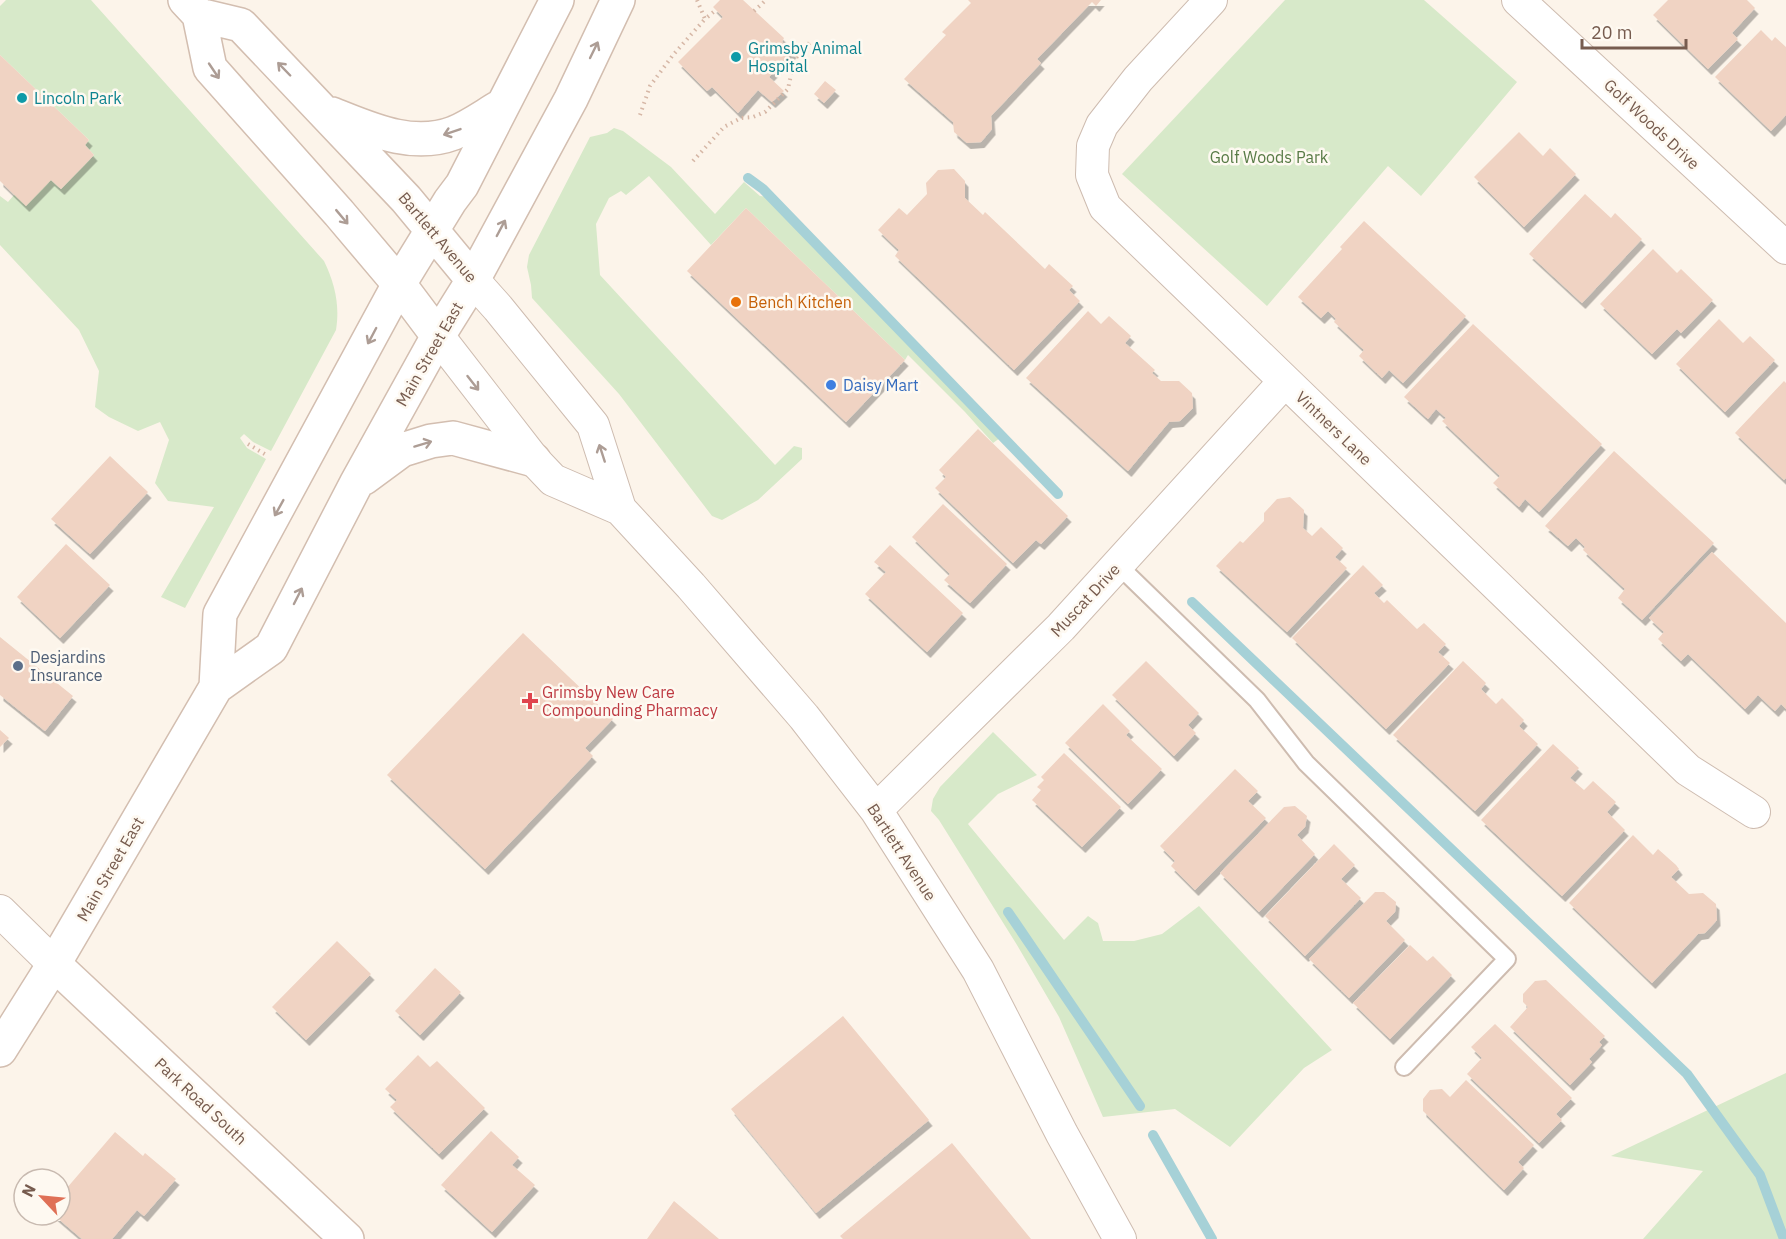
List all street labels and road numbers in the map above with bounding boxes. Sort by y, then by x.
street label: Golf Woods Drive [1600,75,1704,174]
street label: Bartlett Avenue [394,188,482,286]
street label: Main Street East [391,298,467,410]
street label: Vintners Lane [1292,387,1376,469]
street label: Muscat Drive [1046,559,1124,641]
street label: Bartlett Avenue [863,800,941,905]
street label: Main Street East [72,813,148,925]
street label: Park Road South [151,1053,251,1149]

